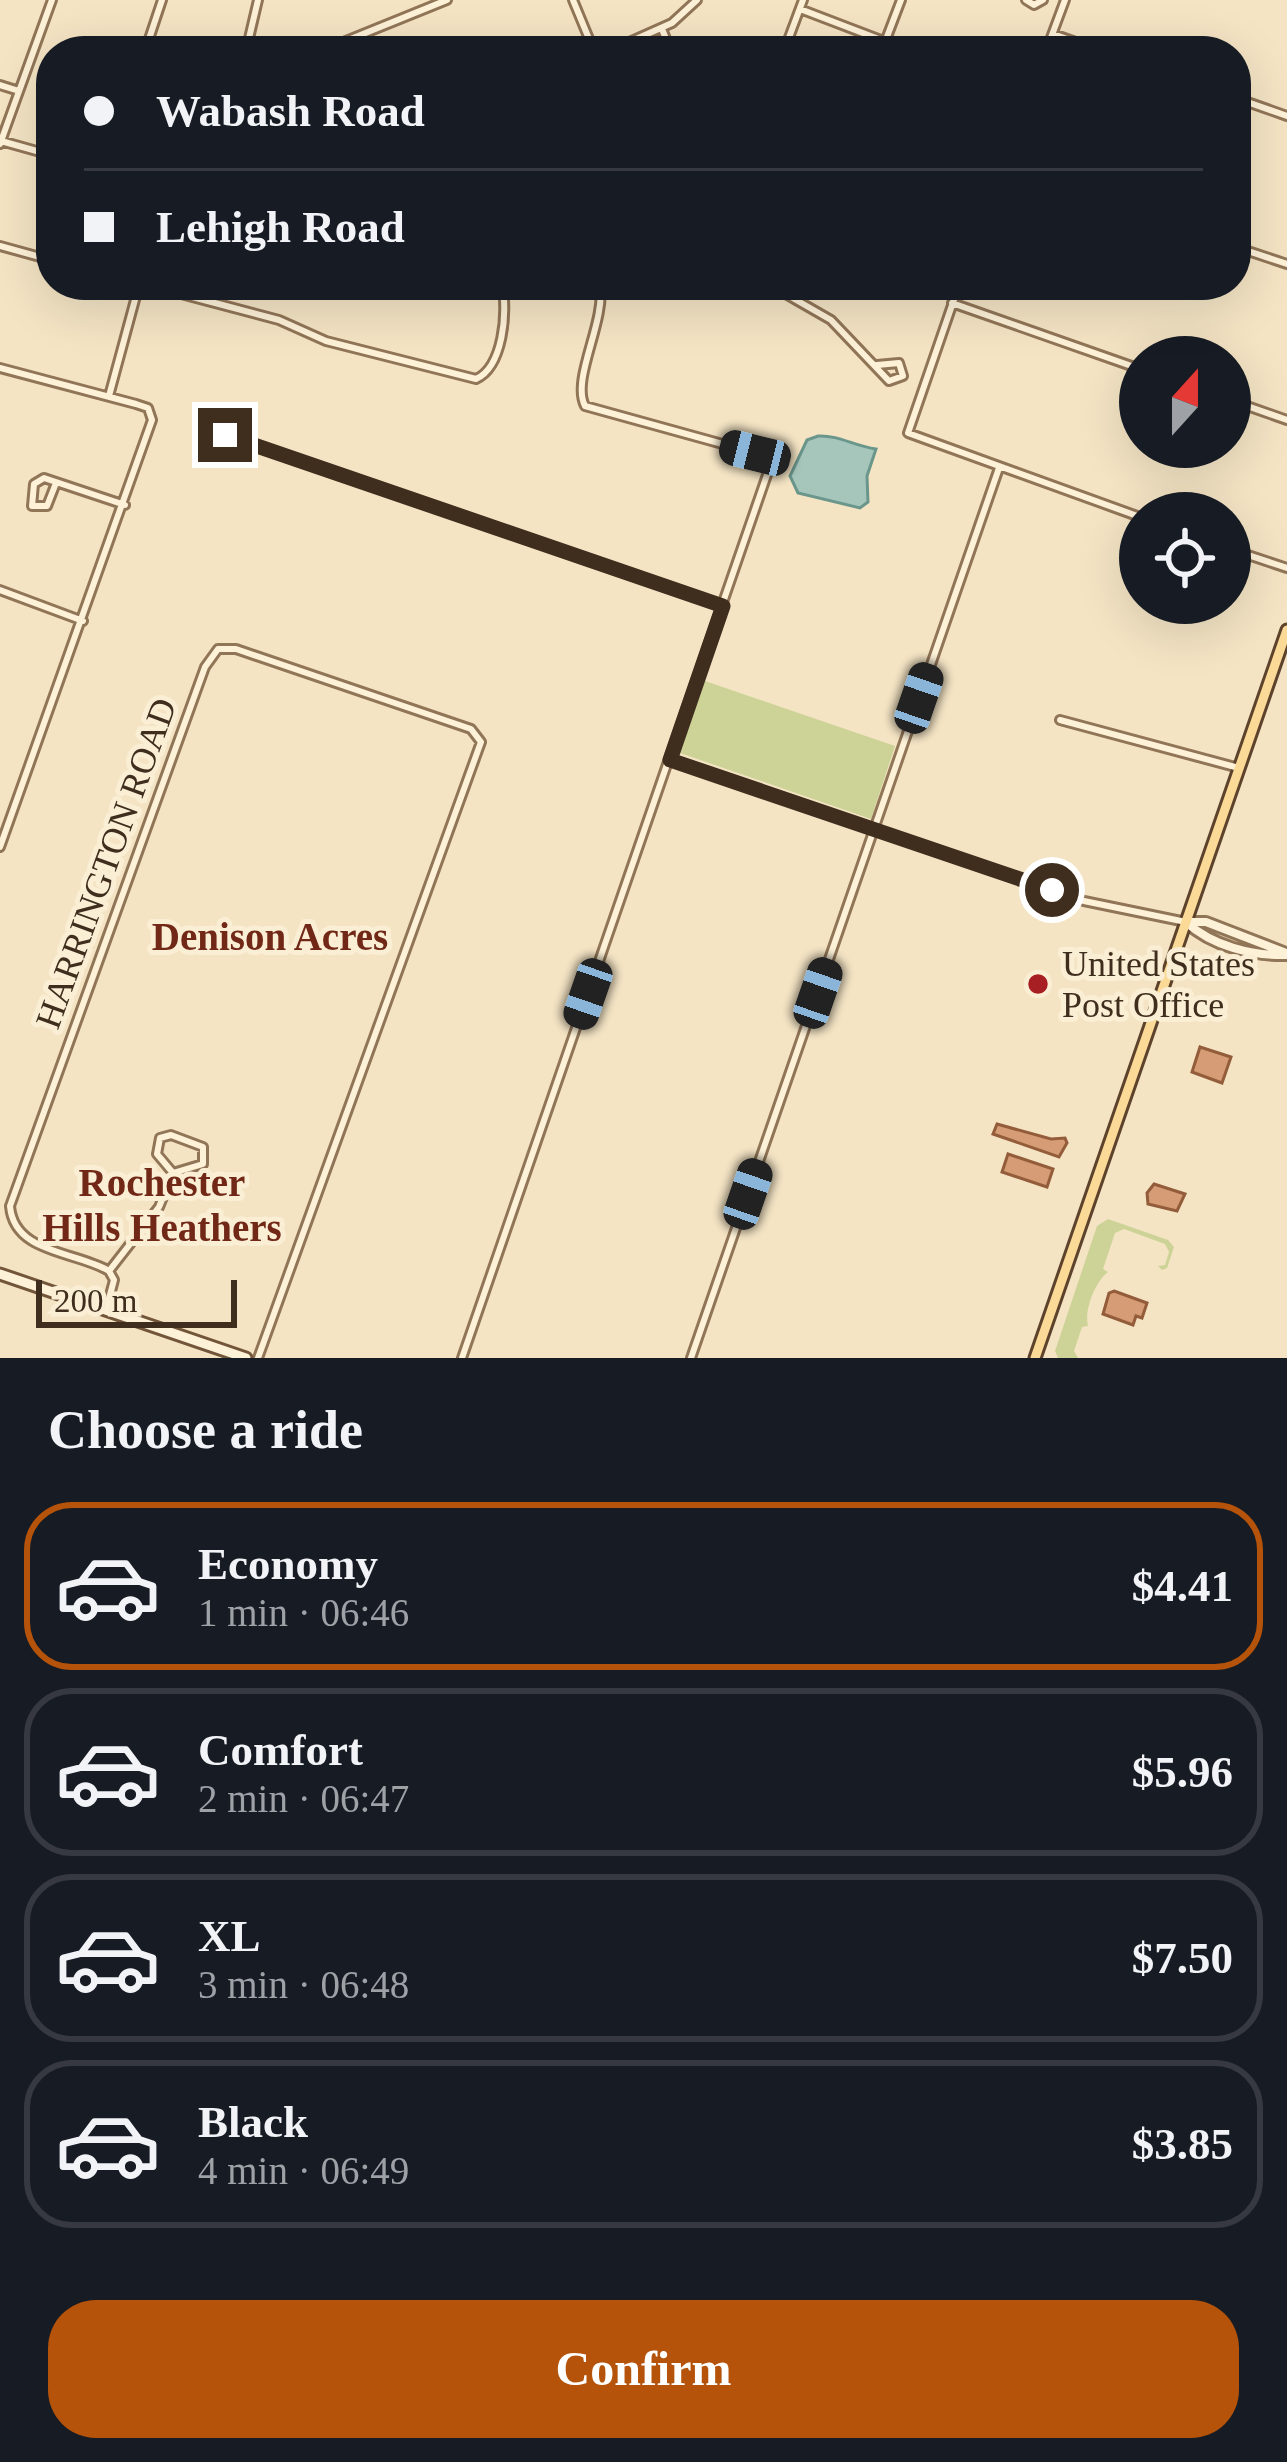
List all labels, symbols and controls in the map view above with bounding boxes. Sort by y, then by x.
text: Wabash Road [156,86,425,136]
text: Lehigh Road [156,202,405,252]
north arrow [1119,336,1251,468]
map controls [1119,336,1251,624]
route end [198,408,252,462]
car [716,427,794,479]
button: locate [1119,492,1251,624]
car [890,658,948,738]
street label: HARRINGTON ROAD [28,693,184,1034]
route start [1025,863,1079,917]
district label: Denison Acres [152,915,388,958]
place label: United States Post Office [1062,944,1255,1025]
car [789,953,847,1033]
car [559,954,617,1034]
marker: United States Post Office [1025,971,1051,997]
car [719,1154,777,1234]
district label: Rochester Hills Heathers [42,1161,282,1249]
scale bar [36,1274,237,1327]
text: 200 m [54,1283,137,1319]
text: Choose a ride [48,1400,363,1460]
icon: car [54,1532,162,1640]
text: Economy [198,1539,378,1589]
text: $4.41 [1132,1561,1233,1611]
text: 1 min · 06:46 [198,1591,409,1634]
icon: car [54,1718,162,1826]
text: Comfort [198,1725,363,1775]
text: $5.96 [1132,1747,1233,1797]
text: 2 min · 06:47 [198,1777,409,1820]
icon: car [54,1904,162,2012]
text: XL [198,1911,261,1961]
text: $7.50 [1132,1933,1233,1983]
text: 3 min · 06:48 [198,1963,409,2006]
icon: car [54,2090,162,2198]
text: Black [198,2097,308,2147]
text: $3.85 [1132,2119,1233,2169]
text: 4 min · 06:49 [198,2149,409,2192]
button: Confirm [48,2300,1239,2438]

